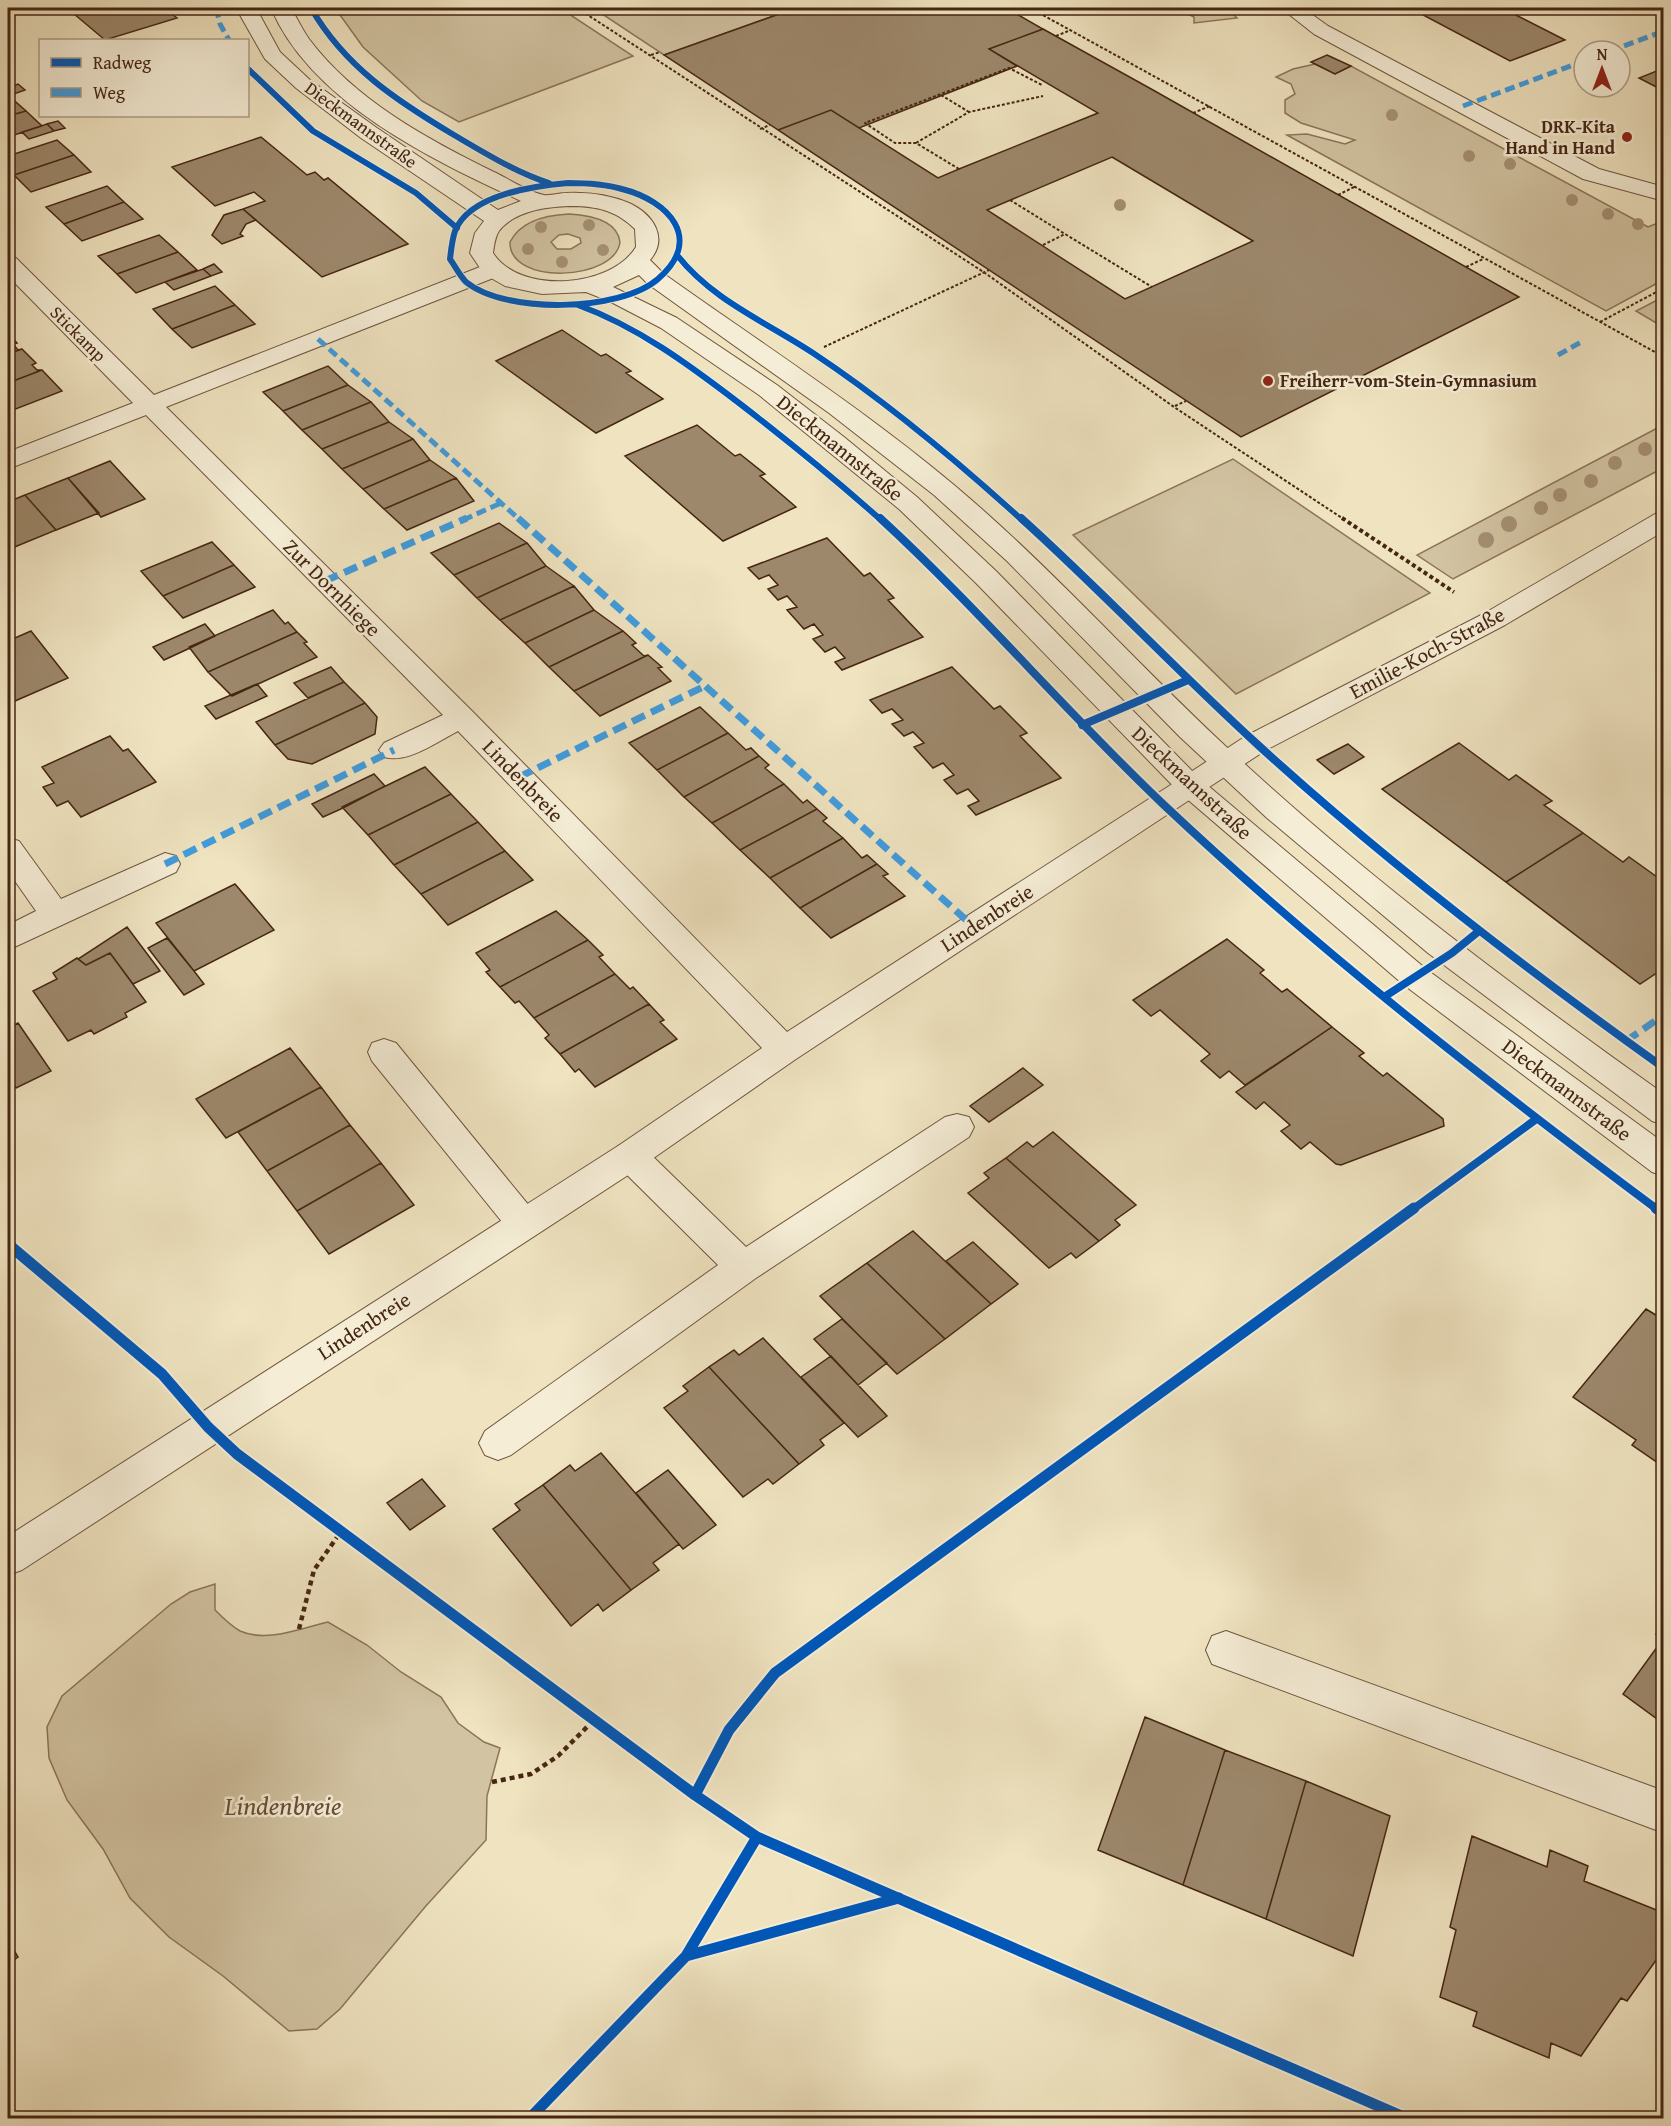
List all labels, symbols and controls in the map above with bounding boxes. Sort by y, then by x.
legend [39,39,249,117]
north arrow [1572,39,1632,99]
text: N [1597,42,1608,66]
text: Radweg [93,49,151,76]
street label: Dieckmannstraße [300,75,423,175]
text: Weg [93,79,125,106]
place label: DRK-Kita Hand in Hand [1506,113,1616,161]
marker: DRK-Kita Hand in Hand [1620,130,1634,144]
street label: Stickamp [44,299,113,368]
place label: Freiherr-vom-Stein-Gymnasium [1280,367,1538,394]
marker: Freiherr-vom-Stein-Gymnasium [1261,374,1275,388]
street label: Dieckmannstraße [770,387,910,509]
street label: Zur Dornhiege [276,532,389,644]
street label: Emilie-Koch-Straße [1344,598,1510,707]
street label: Dieckmannstraße [1125,718,1260,847]
street label: Lindenbreie [476,732,571,829]
street label: Lindenbreie [934,876,1040,959]
street label: Dieckmannstraße [1496,1031,1639,1149]
street label: Lindenbreie [311,1284,417,1367]
park label: Lindenbreie [224,1786,341,1825]

